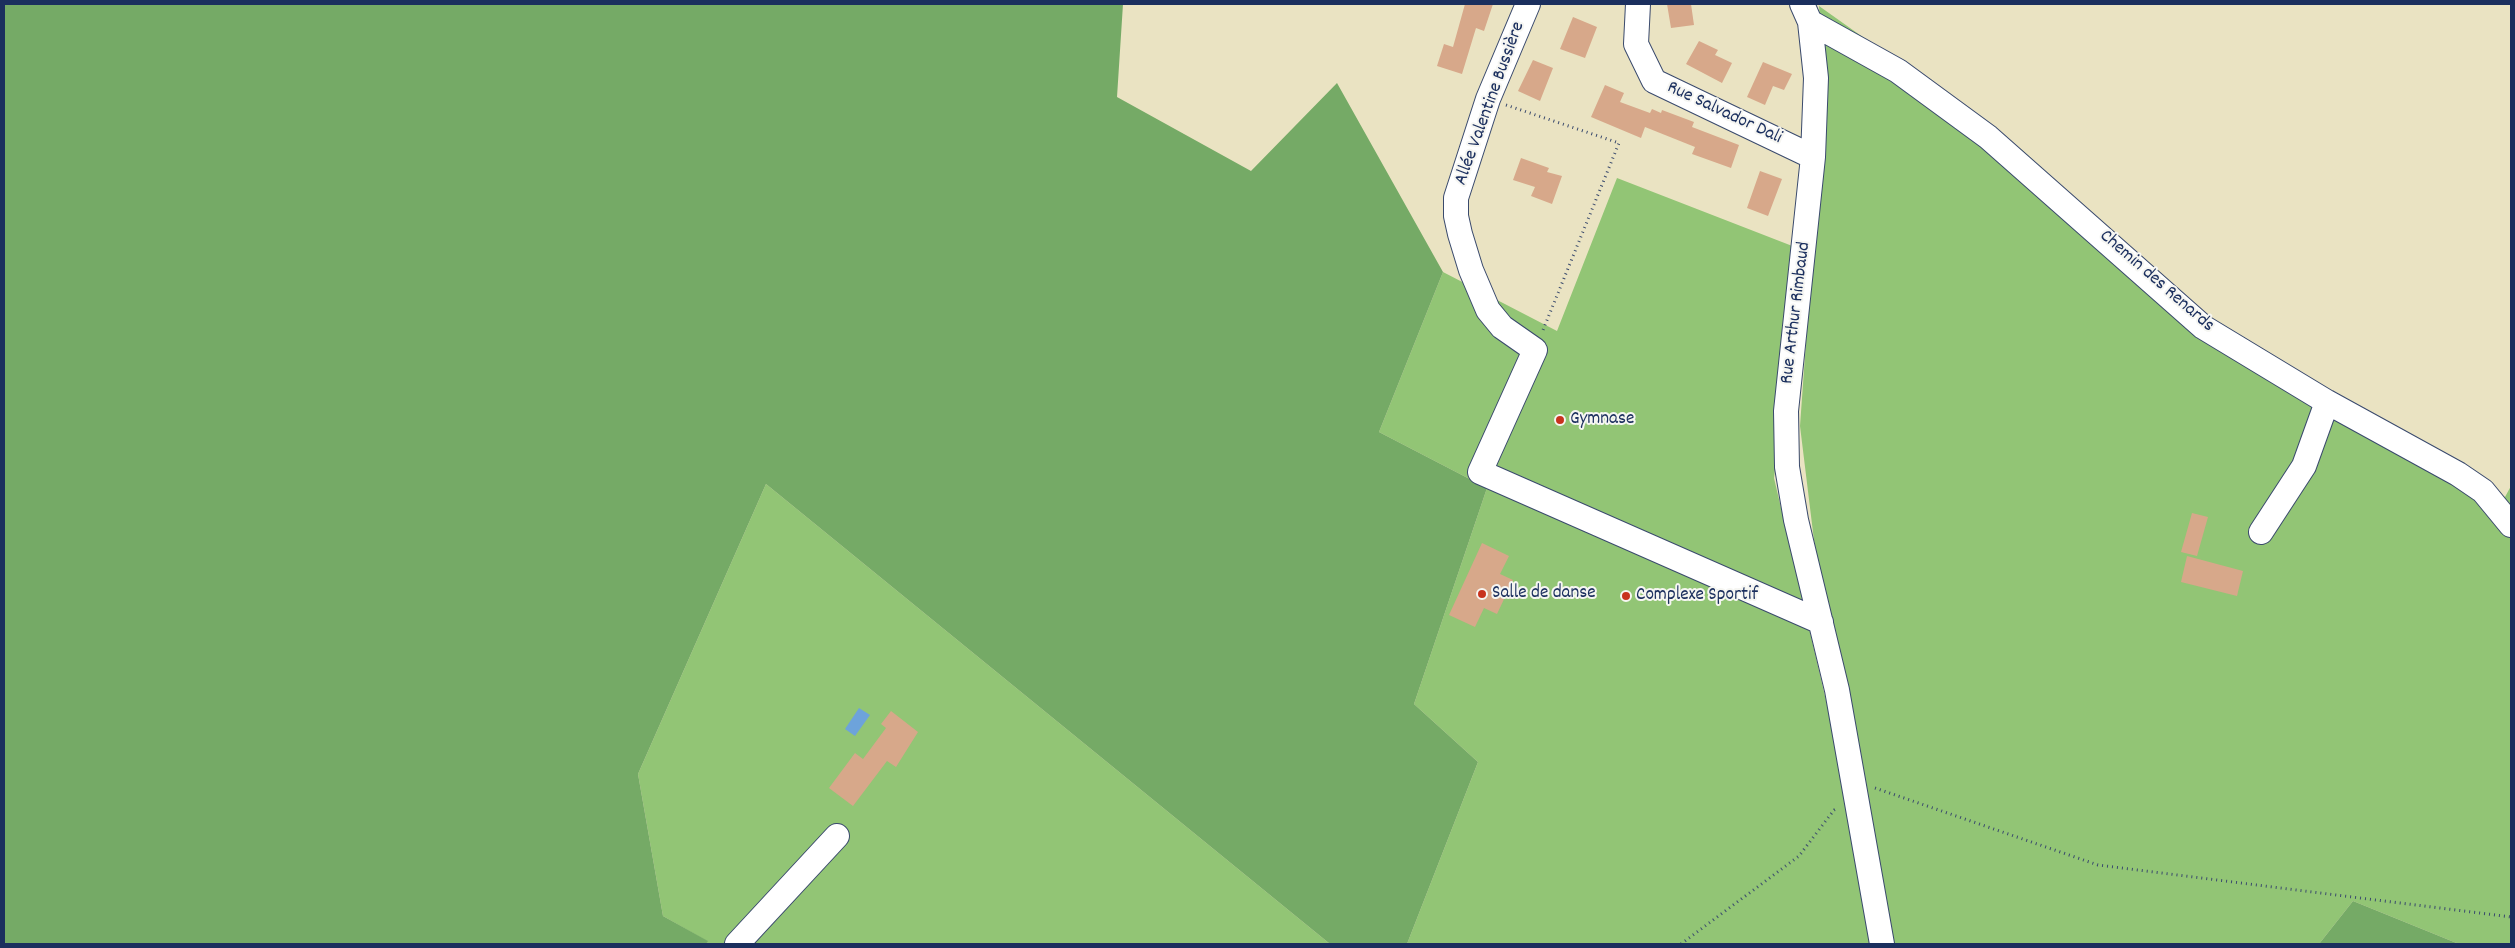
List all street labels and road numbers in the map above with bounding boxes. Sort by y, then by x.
street label: Allée Valentine Bussière [1451,19,1531,189]
street label: Rue Salvador Dali [1663,77,1785,151]
street label: Chemin des Renards [2094,226,2218,338]
street label: Rue Arthur Rimbaud [1777,241,1817,385]

